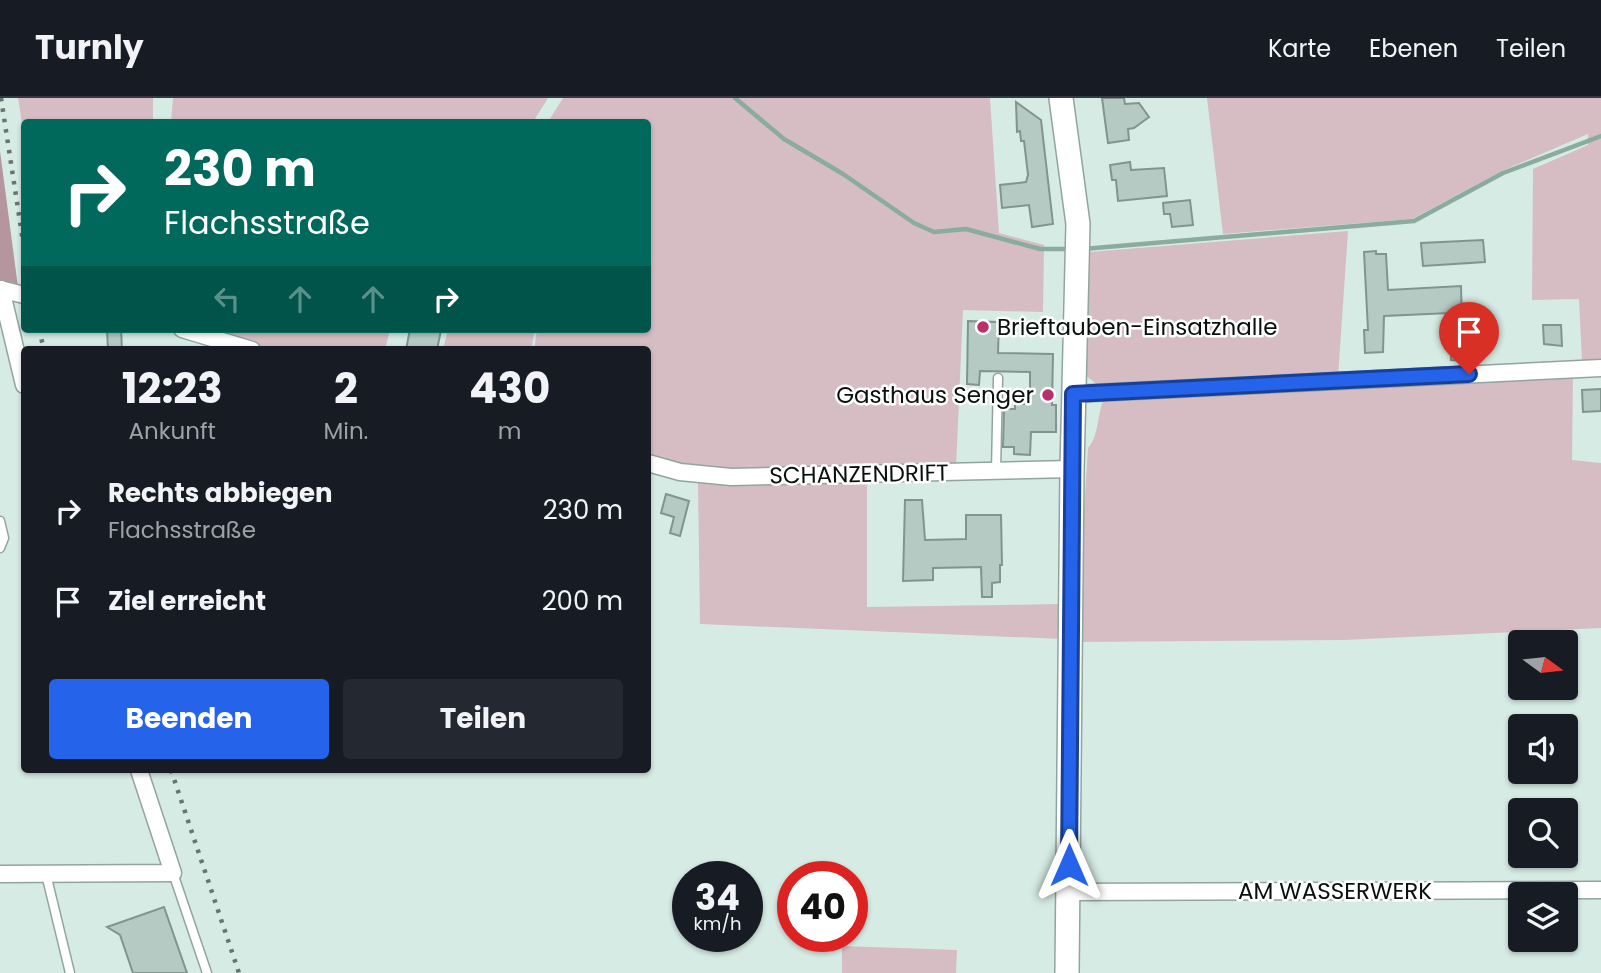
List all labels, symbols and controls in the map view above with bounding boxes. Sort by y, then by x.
text: Turnly [35,24,144,71]
text: Karte [1268,32,1331,65]
text: Ebenen [1369,32,1458,65]
text: Teilen [1496,32,1566,65]
text: 230 m [164,135,316,203]
icon: right [49,147,140,238]
text: Flachsstraße [164,200,370,245]
icon: left [208,280,246,318]
icon: ahead [281,280,319,318]
icon: ahead [354,280,392,318]
icon: right [427,280,465,318]
pin [1439,302,1499,374]
place label: Brieftauben-Einsatzhalle [997,311,1277,343]
icon: arrive [1450,313,1488,351]
marker: Brieftauben-Einsatzhalle [975,319,991,335]
text: 12:23 [122,359,223,418]
text: 2 [334,359,358,418]
text: 430 [469,359,550,418]
place label: Gasthaus Senger [836,379,1034,411]
marker: Gasthaus Senger [1040,387,1056,403]
text: Ankunft [128,415,216,447]
text: Min. [323,415,368,447]
text: m [498,415,522,447]
street label: SCHANZENDRIFT [769,456,949,492]
text: Rechts abbiegen [108,475,333,511]
icon: right [49,492,87,530]
text: 230 m [543,492,623,528]
text: Flachsstraße [108,514,256,546]
icon: arrive [49,583,87,621]
text: Ziel erreicht [108,583,266,619]
text: 200 m [542,583,623,619]
north arrow [1508,630,1578,700]
map controls [1508,630,1578,952]
button: Beenden [49,679,329,759]
button: Teilen [343,679,623,759]
button: sound [1508,714,1578,784]
button: search [1508,798,1578,868]
position arrow [1032,828,1106,902]
speed limit sign: 40 [777,861,868,952]
text: 34 [695,873,740,922]
street label: AM WASSERWERK [1238,875,1432,907]
button: layers [1508,882,1578,952]
text: km/h [694,911,741,936]

